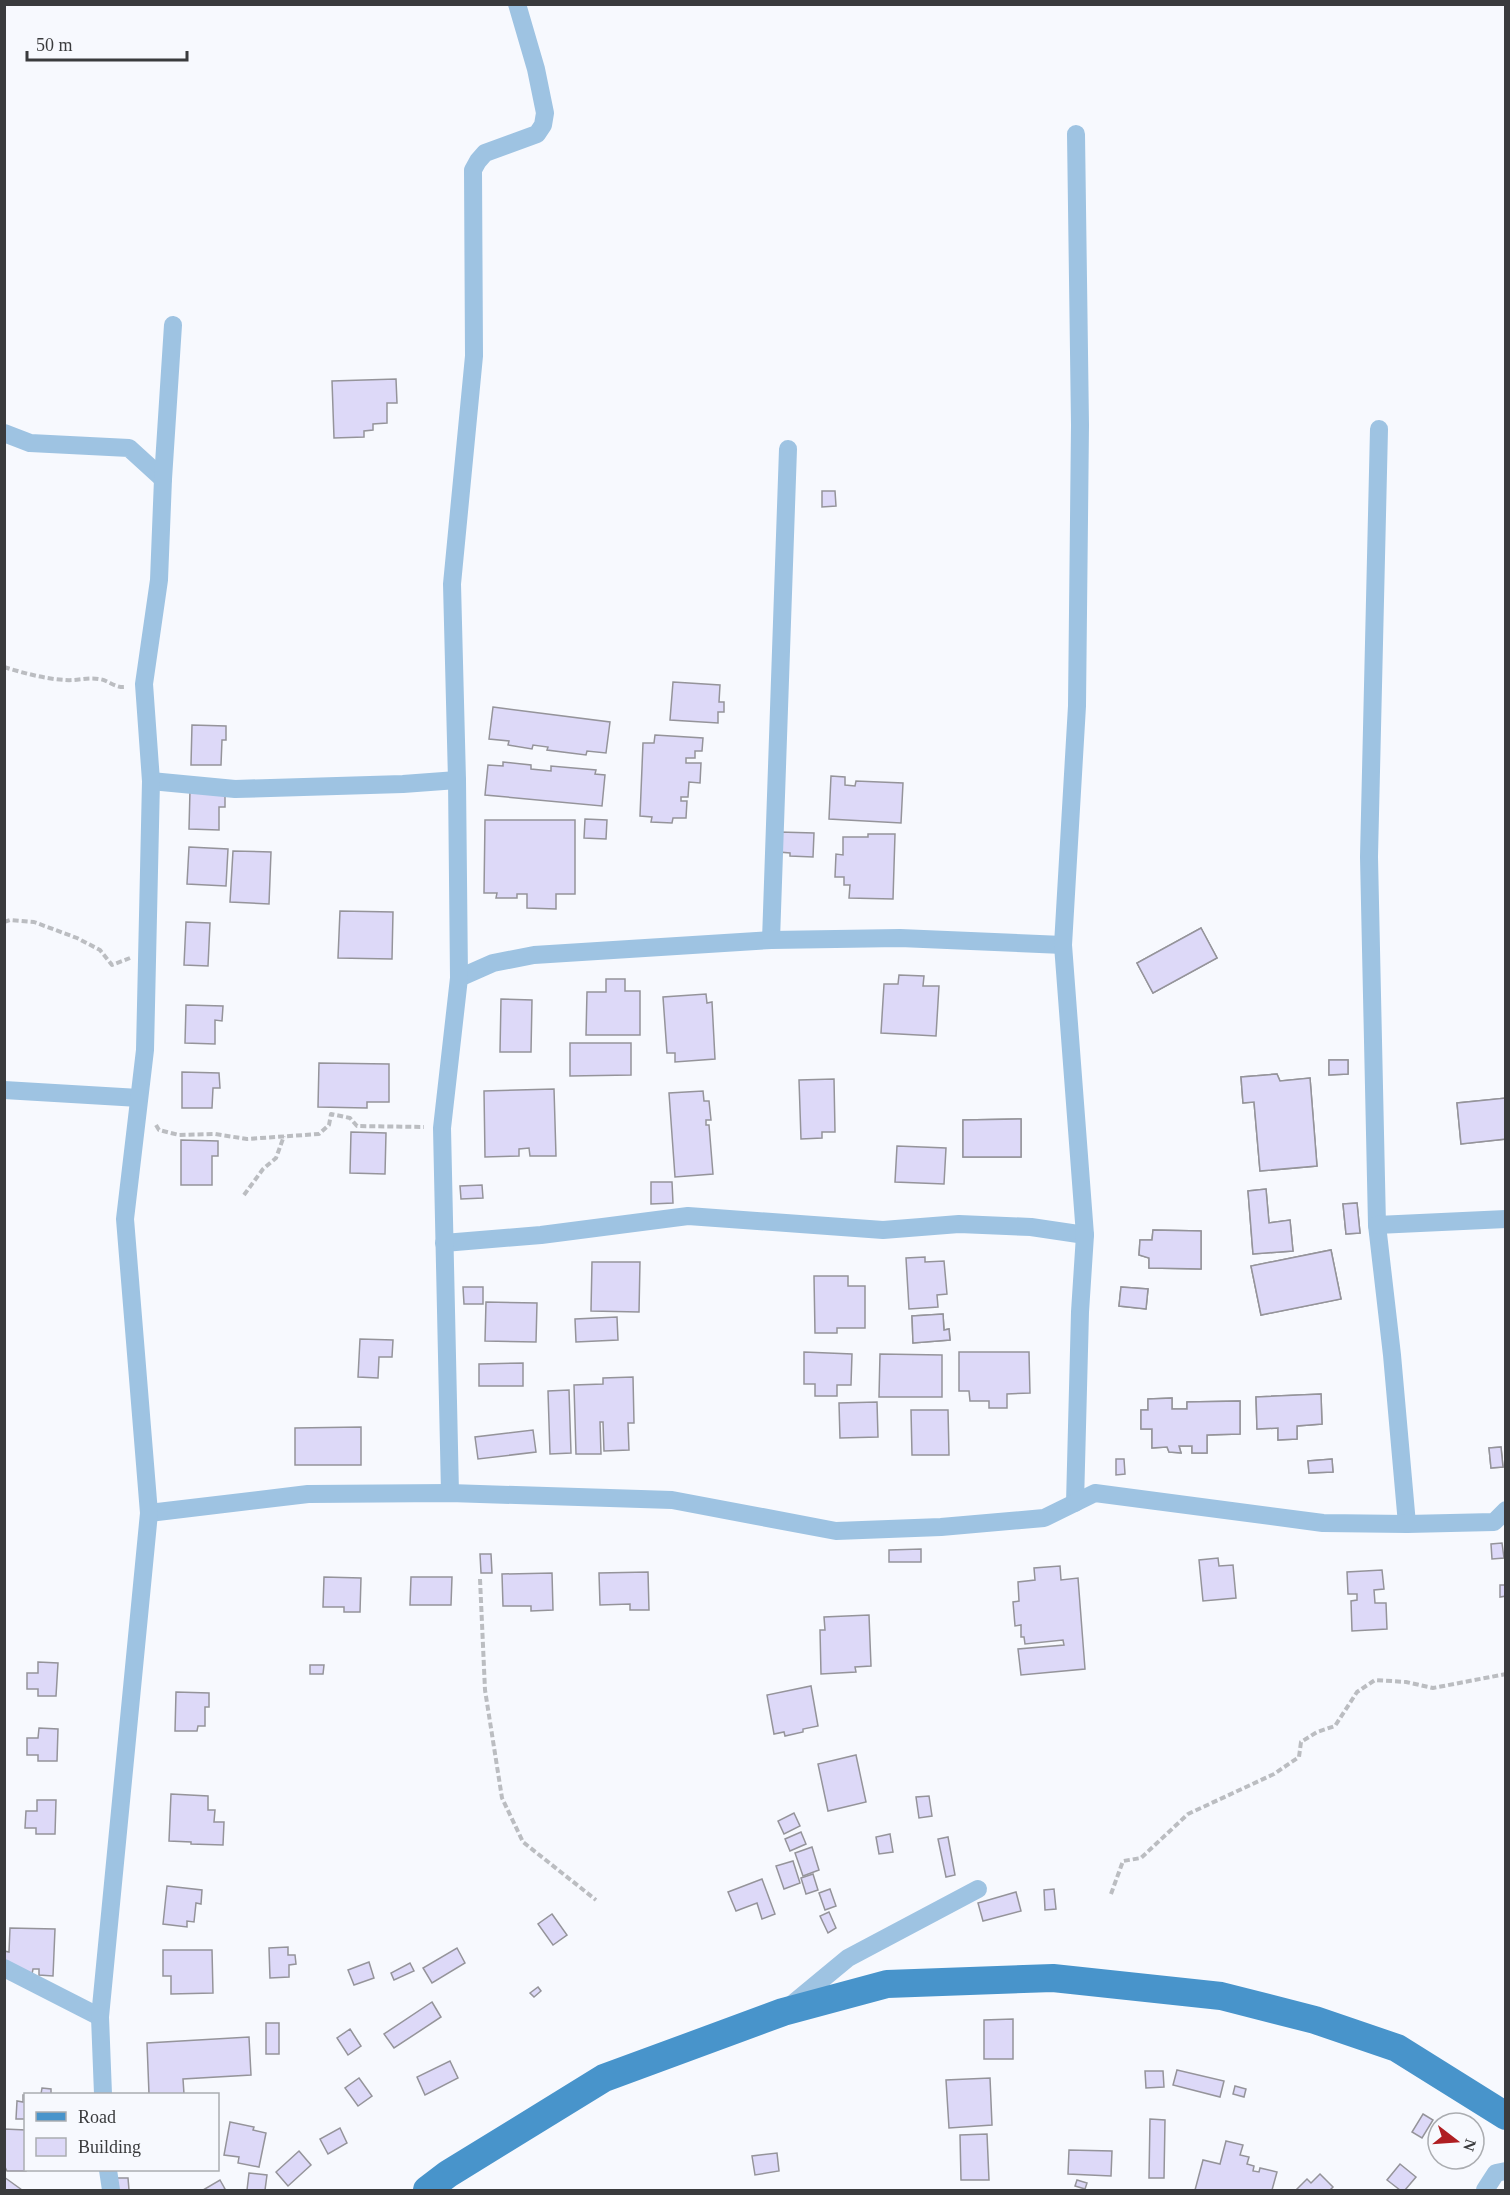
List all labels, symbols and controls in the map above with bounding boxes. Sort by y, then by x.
scale bar [27,24,188,62]
text: 50 m [36,35,73,55]
legend [24,2093,219,2171]
text: Road [78,2107,116,2127]
north arrow [1426,2111,1486,2171]
text: Building [78,2137,141,2157]
text: N [1460,2137,1480,2154]

